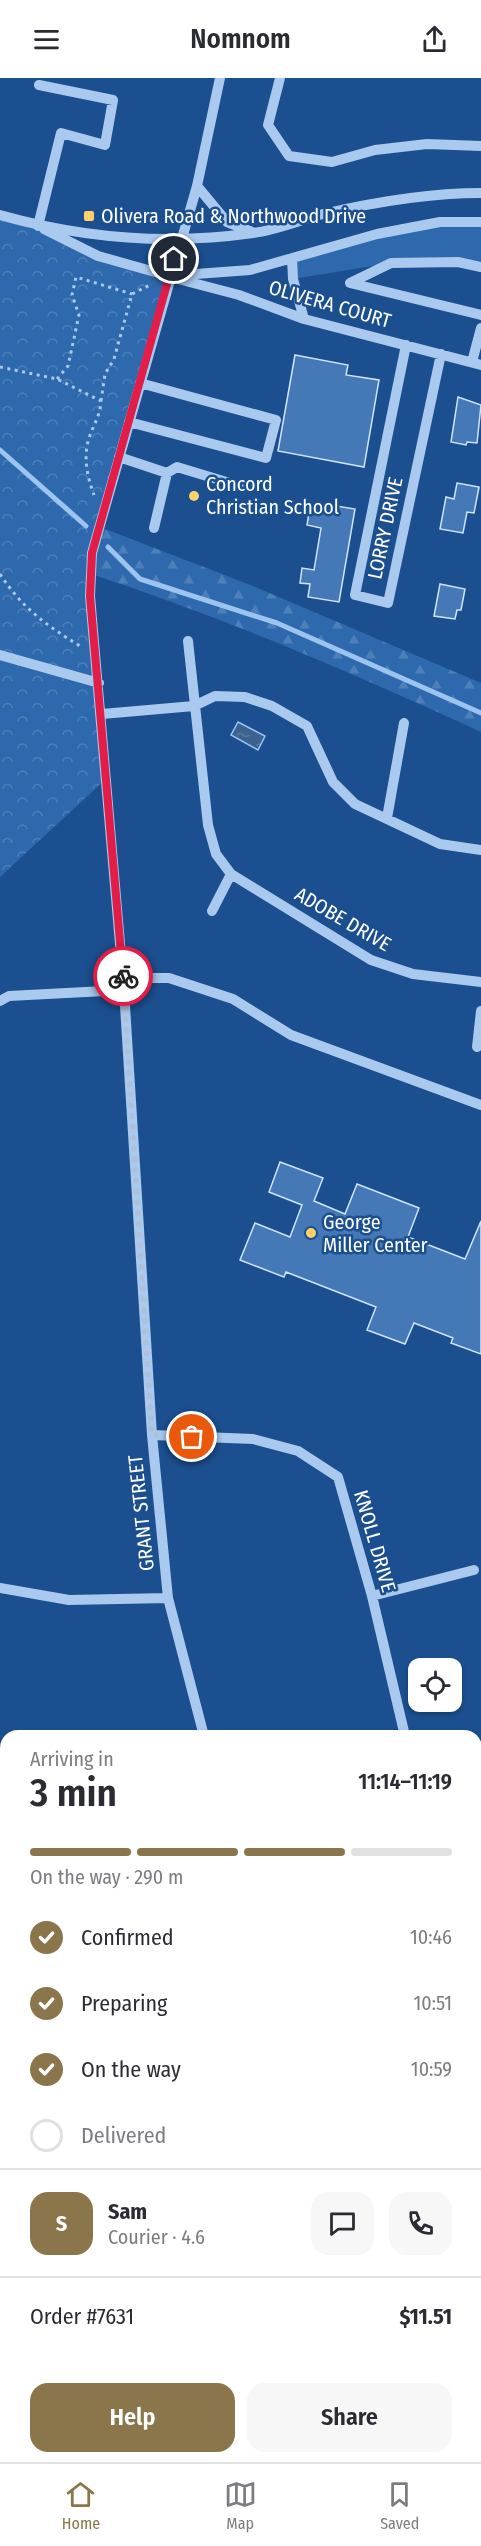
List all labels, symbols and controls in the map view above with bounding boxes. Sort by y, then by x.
icon: menu [30,23,63,56]
text: Nomnom [190,23,291,55]
icon: share [418,23,451,56]
place label: Olivera Road & Northwood Drive [101,204,366,228]
marker: Olivera Road & Northwood Drive [82,209,96,223]
pin [148,233,199,284]
icon: home [157,242,190,275]
street label: OLIVERA COURT [266,275,395,333]
place label: Concord Christian School [206,472,339,519]
street label: LORRY DRIVE [362,475,408,581]
marker: Concord Christian School [187,489,201,503]
street label: ADOBE DRIVE [291,882,395,956]
courier [93,946,153,1006]
icon: bike [107,960,140,993]
place label: George Miller Center [323,1210,428,1257]
marker: George Miller Center [304,1226,318,1240]
pin [166,1411,217,1462]
icon: bag [175,1420,208,1453]
street label: GRANT STREET [123,1453,159,1572]
street label: KNOLL DRIVE [349,1487,401,1595]
map controls [408,1658,462,1712]
button: locate [408,1658,462,1712]
text: Arriving in [30,1747,114,1771]
text: 11:14–11:19 [358,1768,452,1795]
text: 3 min [30,1770,117,1816]
text: On the way · 290 m [30,1865,183,1889]
icon: check [30,1921,63,1954]
text: Confirmed [81,1924,174,1951]
text: 10:46 [410,1925,452,1949]
icon: check [30,1987,63,2020]
text: Preparing [81,1990,167,2017]
text: 10:51 [413,1991,452,2015]
icon: check [30,2053,63,2086]
text: On the way [81,2056,181,2083]
text: 10:59 [411,2057,452,2081]
text: Delivered [81,2122,166,2149]
button: chat [311,2192,374,2255]
button: phone [389,2192,452,2255]
text: Sam [108,2198,147,2225]
text: S [56,2210,67,2237]
text: Courier · 4.6 [108,2225,205,2249]
text: Order #7631 [30,2303,134,2330]
text: $11.51 [399,2303,452,2330]
button: Help [30,2383,235,2452]
button: Share [247,2383,452,2452]
tab: Home [62,2478,100,2533]
tab: Map [224,2478,257,2533]
tab: Saved [380,2478,419,2533]

